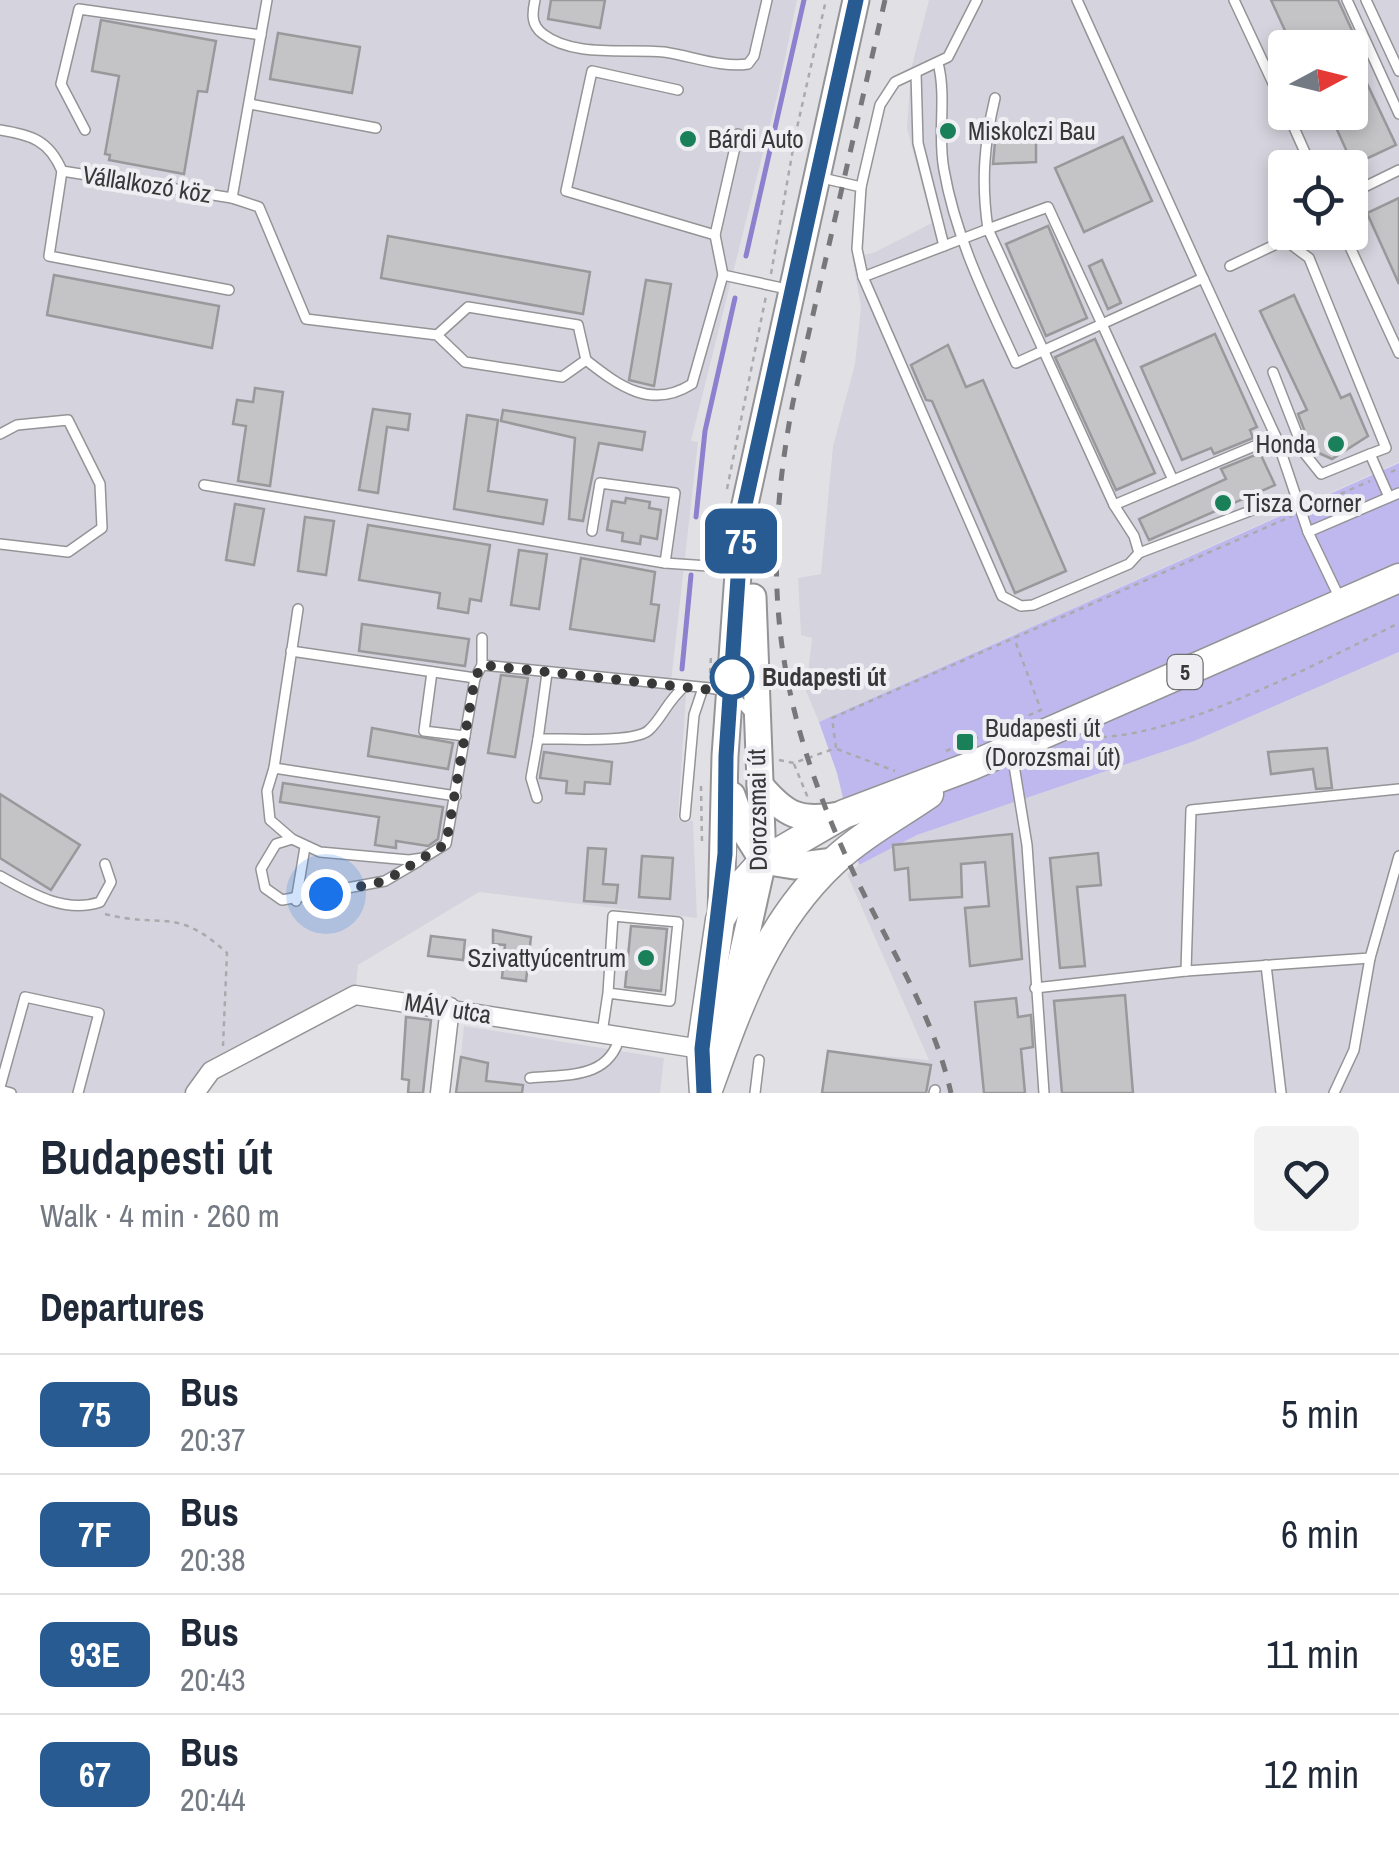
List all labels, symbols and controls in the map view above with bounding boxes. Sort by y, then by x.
north arrow [1268,30,1368,130]
map controls [1268,30,1368,250]
place label: Miskolczi Bau [968,114,1096,148]
marker: Miskolczi Bau [937,120,959,142]
place label: Bárdi Auto [708,122,804,156]
marker: Bárdi Auto [677,128,699,150]
button: locate [1268,150,1368,250]
street label: Vállalkozó köz [80,157,214,211]
place label: Honda [1256,427,1317,461]
marker: Honda [1325,433,1347,455]
place label: Tisza Corner [1243,486,1361,520]
marker: Tisza Corner [1212,492,1234,514]
line badge: 75 [696,508,786,574]
text: 75 [725,518,757,565]
road number: 5 [1168,655,1202,689]
marker: Budapesti út [711,656,753,698]
place label: Budapesti út [762,660,886,694]
place label: Budapesti út (Dorozsmai út) [985,711,1121,774]
marker: Budapesti út (Dorozsmai út) [954,731,976,753]
street label: Dorozsmai út [739,748,775,871]
your location [301,869,351,919]
place label: Szivattyúcentrum [468,941,626,975]
marker: Szivattyúcentrum [635,947,657,969]
street label: MÁV utca [402,984,494,1032]
text: Budapesti út [40,1124,273,1189]
button: heart [1254,1126,1359,1231]
text: Walk · 4 min · 260 m [40,1194,280,1237]
text: Departures [40,1282,205,1333]
text: Bus [180,1367,239,1418]
text: 5 min [1281,1389,1359,1440]
text: 75 [79,1391,111,1438]
text: 20:37 [180,1418,246,1461]
text: Bus [180,1487,239,1538]
text: 6 min [1281,1509,1359,1560]
text: 7F [78,1511,112,1558]
text: 20:38 [180,1538,246,1581]
text: Bus [180,1607,239,1658]
text: 11 min [1266,1629,1359,1680]
text: 93E [69,1631,121,1678]
text: 20:43 [180,1658,246,1701]
text: Bus [180,1727,239,1778]
text: 12 min [1264,1749,1359,1800]
text: 67 [79,1751,111,1798]
text: 20:44 [180,1778,246,1821]

